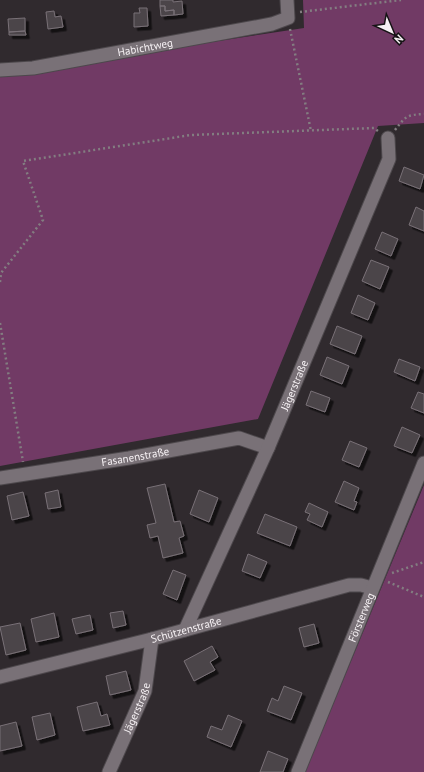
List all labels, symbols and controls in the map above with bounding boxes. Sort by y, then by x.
north arrow [372,12,412,52]
text: N [391,32,406,47]
street label: Habichtweg [116,35,174,59]
street label: Jägerstraße [277,357,311,414]
street label: Fasanenstraße [100,444,171,469]
street label: Försterweg [345,590,377,644]
street label: Schützenstraße [149,613,223,646]
street label: Jägerstraße [120,682,153,736]

